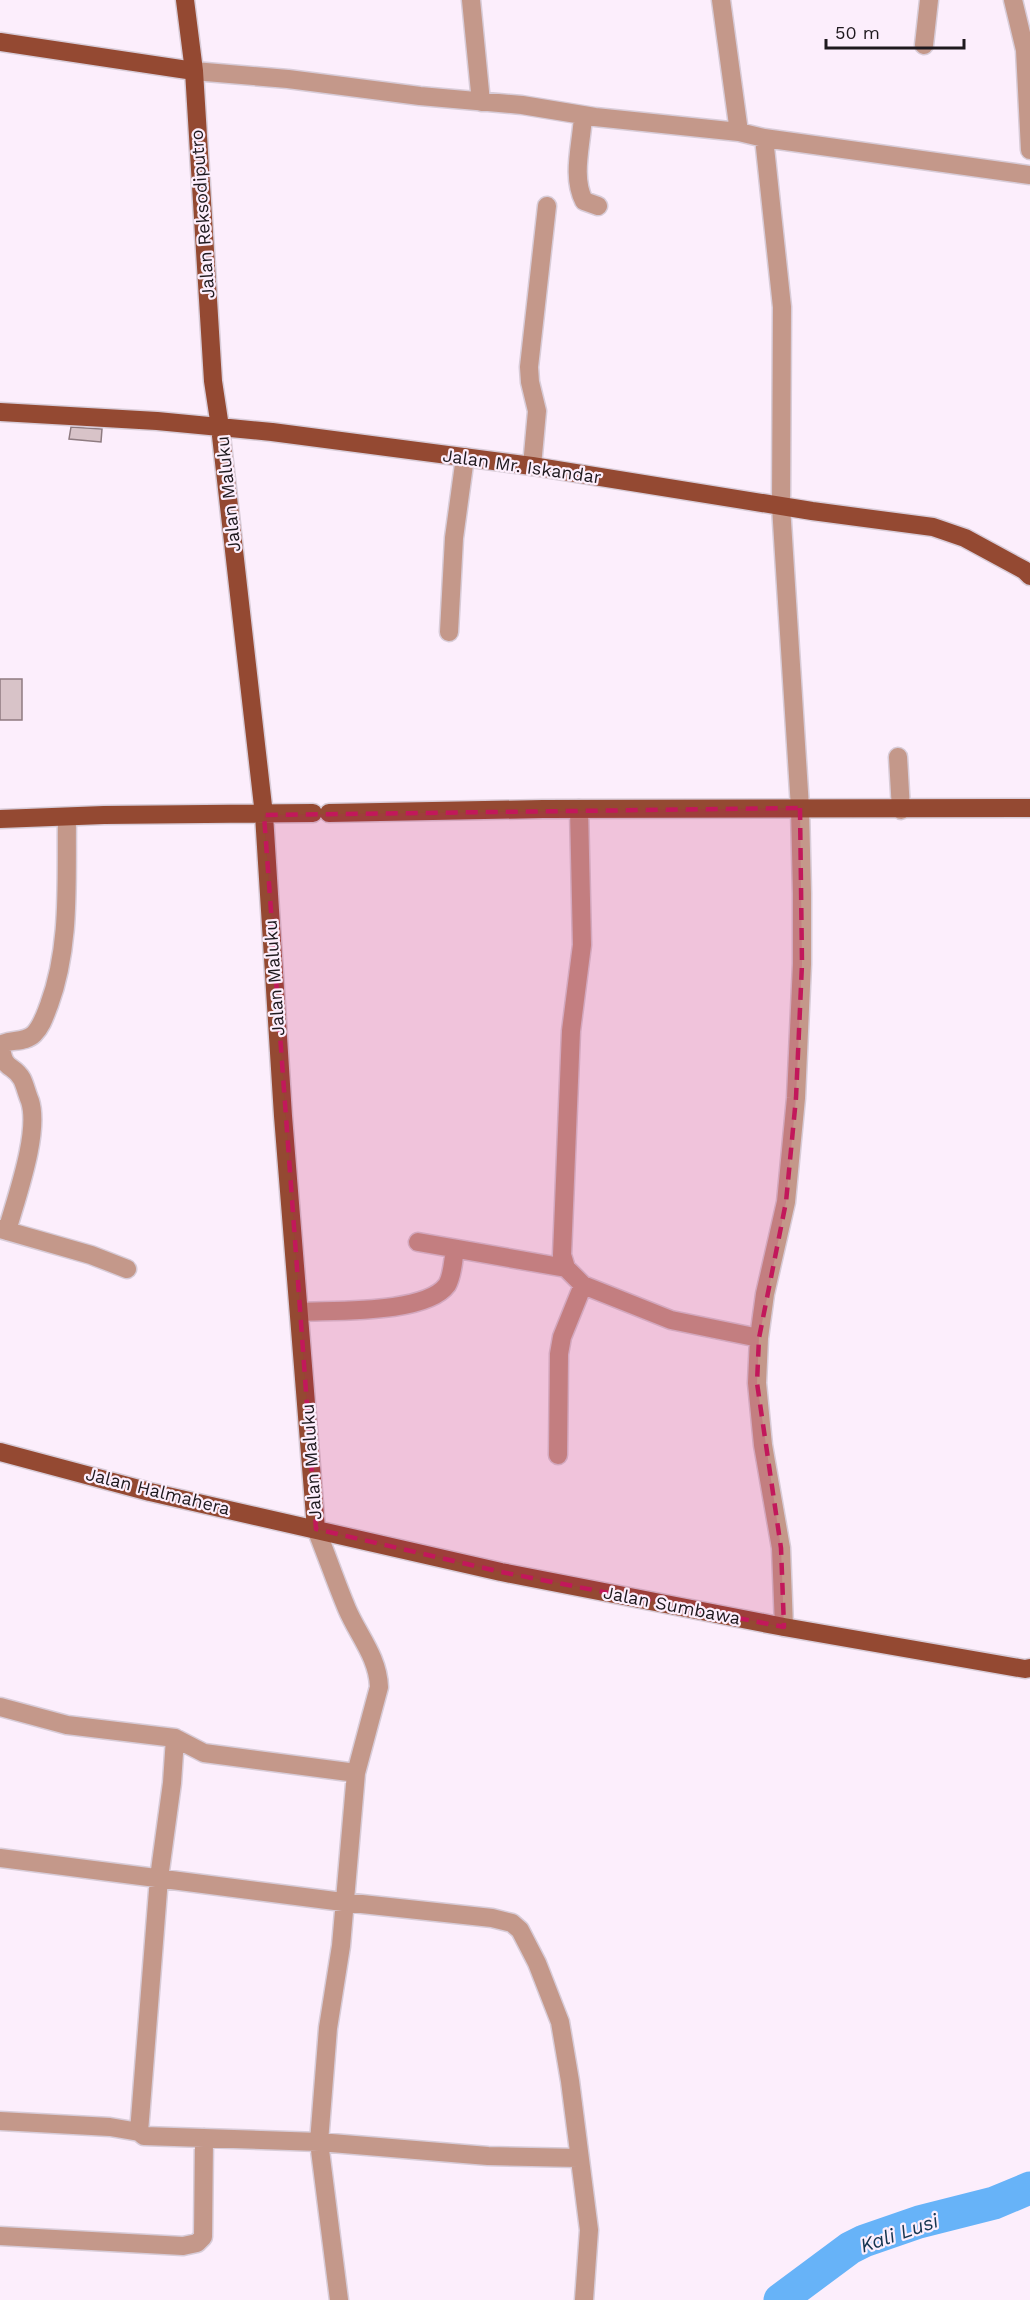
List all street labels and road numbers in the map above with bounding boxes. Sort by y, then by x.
street label: Jalan Reksodiputro [186,129,218,299]
street label: Jalan Maluku [211,435,245,553]
street label: Jalan Mr. Iskandar [441,444,603,488]
street label: Jalan Maluku [259,919,289,1037]
street label: Jalan Maluku [296,1403,326,1521]
street label: Jalan Halmahera [84,1463,232,1519]
street label: Jalan Sumbawa [602,1581,742,1629]

